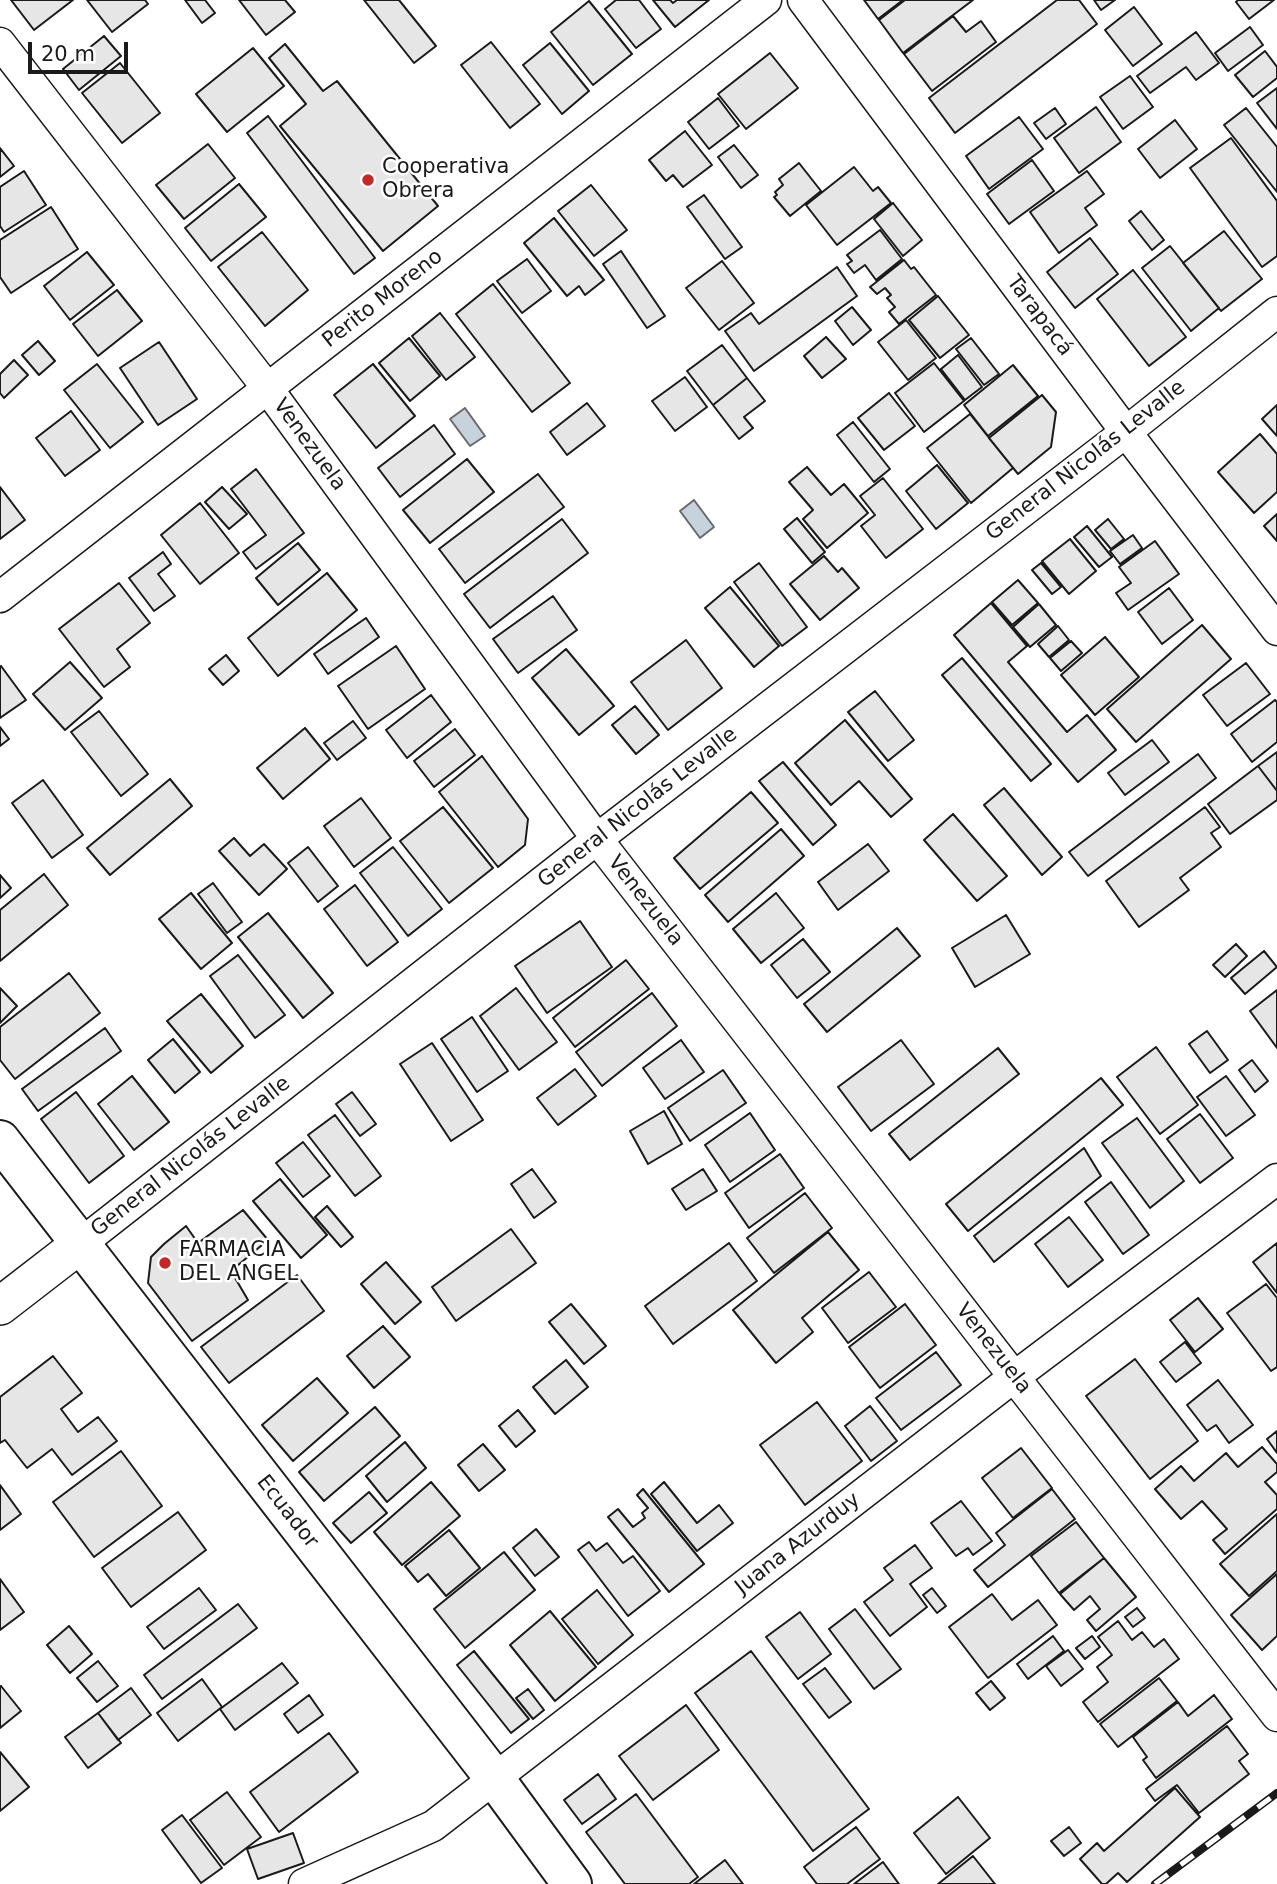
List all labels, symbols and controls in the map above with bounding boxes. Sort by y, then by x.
scale bar [32,28,131,72]
text: 20 m [41,42,95,66]
place label: Cooperativa Obrera [382,155,509,205]
marker: Cooperativa Obrera [360,172,376,188]
street label: Perito Moreno [318,244,448,354]
street label: Tarapacá [1001,271,1077,361]
street label: General Nicolás Levalle [981,375,1191,547]
street label: Venezuela [267,394,351,496]
street label: General Nicolás Levalle [533,722,743,894]
street label: Venezuela [602,851,688,951]
street label: General Nicolás Levalle [86,1071,296,1243]
place label: FARMACIA DEL ANGEL [179,1238,298,1288]
marker: FARMACIA DEL ANGEL [157,1255,173,1271]
street label: Venezuela [950,1299,1036,1399]
street label: Ecuador [251,1470,323,1554]
street label: Juana Azurduy [731,1488,865,1600]

